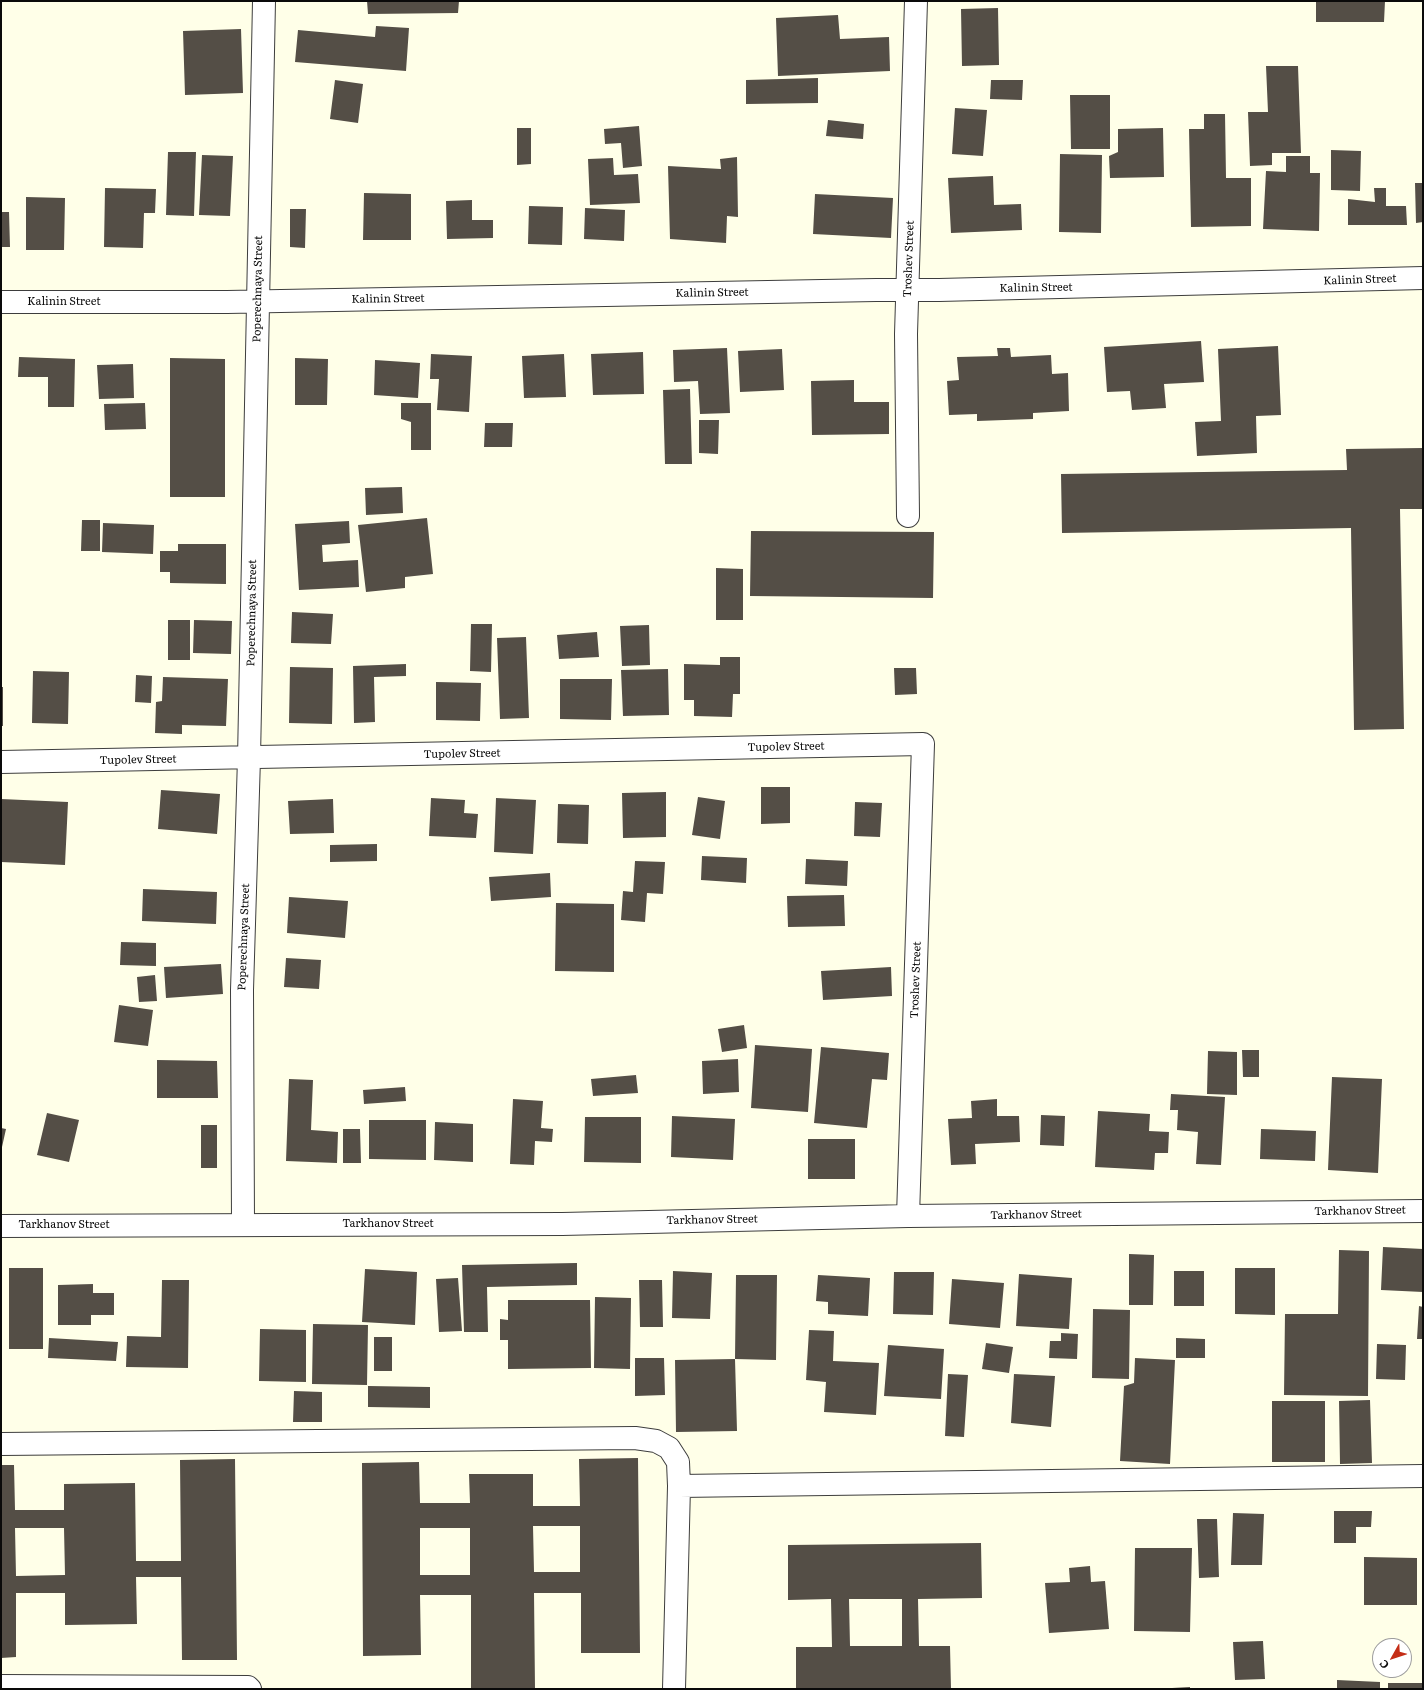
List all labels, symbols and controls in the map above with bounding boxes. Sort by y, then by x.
street label: Troshev Street [901,220,917,298]
street label: Poperechnaya Street [250,235,266,343]
street label: Kalinin Street [1323,272,1397,288]
street label: Kalinin Street [999,281,1073,295]
street label: Kalinin Street [675,286,749,300]
street label: Kalinin Street [351,292,425,306]
street label: Kalinin Street [27,295,101,309]
street label: Poperechnaya Street [244,559,260,667]
street label: Tupolev Street [747,740,825,754]
street label: Tupolev Street [423,747,501,761]
street label: Tupolev Street [99,753,177,767]
street label: Poperechnaya Street [236,883,252,991]
street label: Troshev Street [908,941,924,1019]
street label: Tarkhanov Street [1314,1204,1406,1218]
street label: Tarkhanov Street [990,1208,1082,1222]
street label: Tarkhanov Street [666,1213,758,1227]
street label: Tarkhanov Street [342,1217,434,1231]
street label: Tarkhanov Street [18,1218,110,1232]
north arrow [1372,1638,1412,1678]
text: С [1375,1657,1392,1673]

